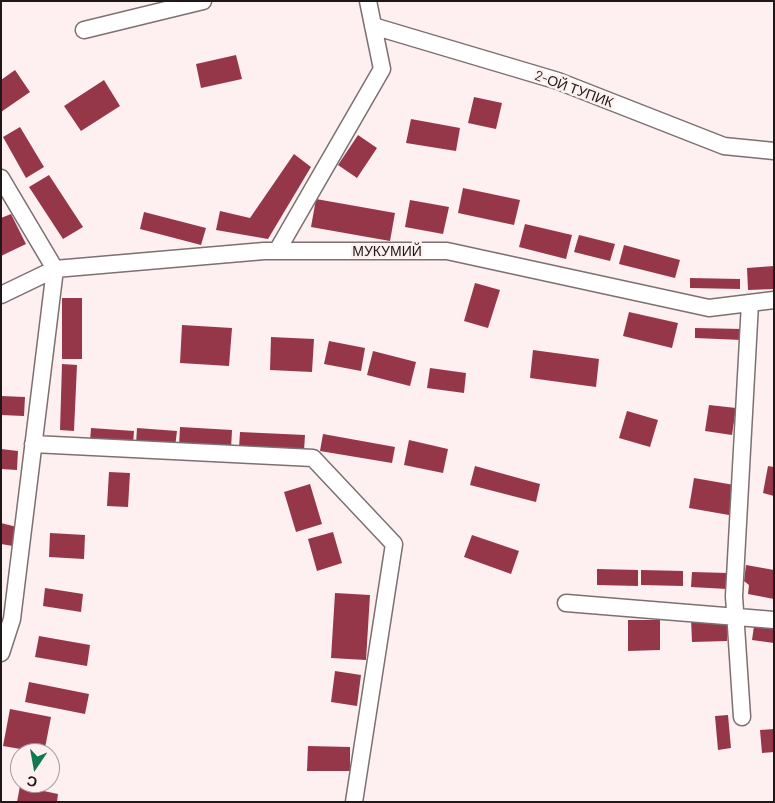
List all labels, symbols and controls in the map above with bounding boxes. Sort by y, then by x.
street label: 2-ОЙ ТУПИК [532,67,616,111]
street label: МУКУМИЙ [352,243,422,259]
north arrow [10,743,60,793]
text: С [25,773,39,792]

